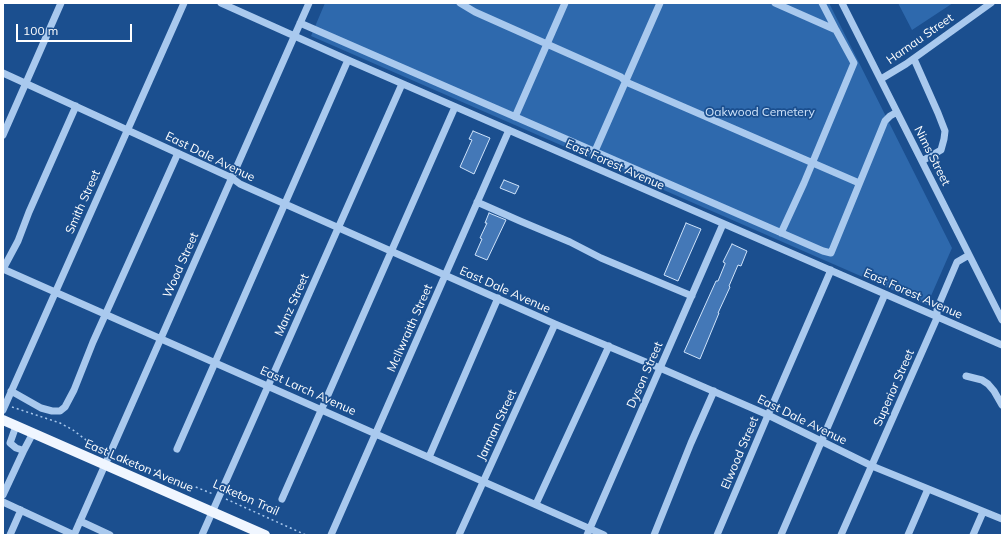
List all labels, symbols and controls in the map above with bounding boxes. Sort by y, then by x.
street label: Harnau Street [884,11,956,67]
scale bar [18,16,134,42]
text: 100 m [23,23,58,38]
park label: Oakwood Cemetery [705,105,815,119]
street label: Nims Street [911,124,953,188]
street label: East Dale Avenue [163,129,257,185]
street label: East Forest Avenue [563,137,667,193]
street label: Smith Street [63,168,103,236]
street label: Wood Street [160,230,202,300]
street label: East Dale Avenue [457,264,553,316]
street label: East Forest Avenue [861,266,965,322]
street label: Manz Street [272,271,312,339]
street label: McIlwraith Street [384,282,436,374]
street label: Dyson Street [624,339,666,411]
street label: Superior Street [871,347,917,429]
street label: East Larch Avenue [258,363,358,419]
street label: Jarman Street [474,387,520,463]
street label: East Dale Avenue [755,392,849,448]
street label: Elwood Street [718,415,762,491]
street label: East Laketon Avenue [83,437,195,495]
street label: Laketon Trail [211,477,281,519]

